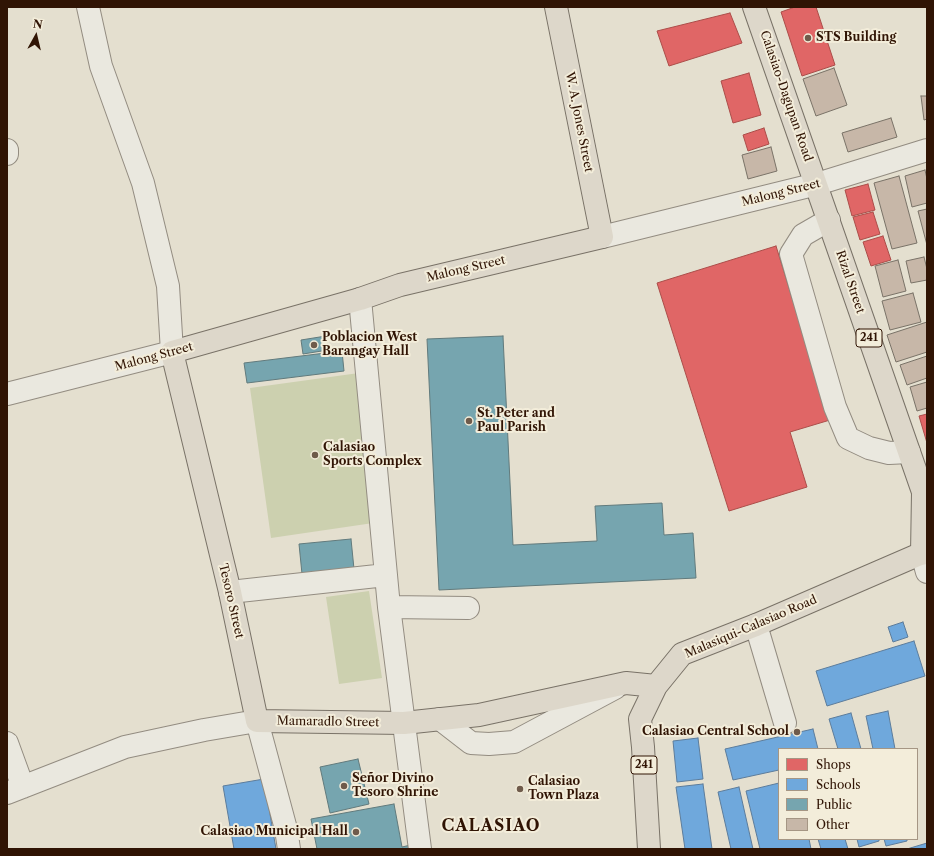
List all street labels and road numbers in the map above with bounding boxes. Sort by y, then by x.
street label: Calasiao-Dagupan Road [757,29,815,163]
street label: W. A. Jones Street [562,71,596,173]
street label: Malong Street [740,176,822,210]
street label: Rizal Street [832,249,868,315]
street label: Malong Street [425,253,507,285]
road number: 241 [856,329,882,347]
street label: Malong Street [113,340,195,374]
street label: Tesoro Street [215,562,247,640]
street label: Malasiqui-Calasiao Road [683,593,819,661]
street label: Mamaradlo Street [277,714,379,730]
road number: 241 [631,756,657,774]

